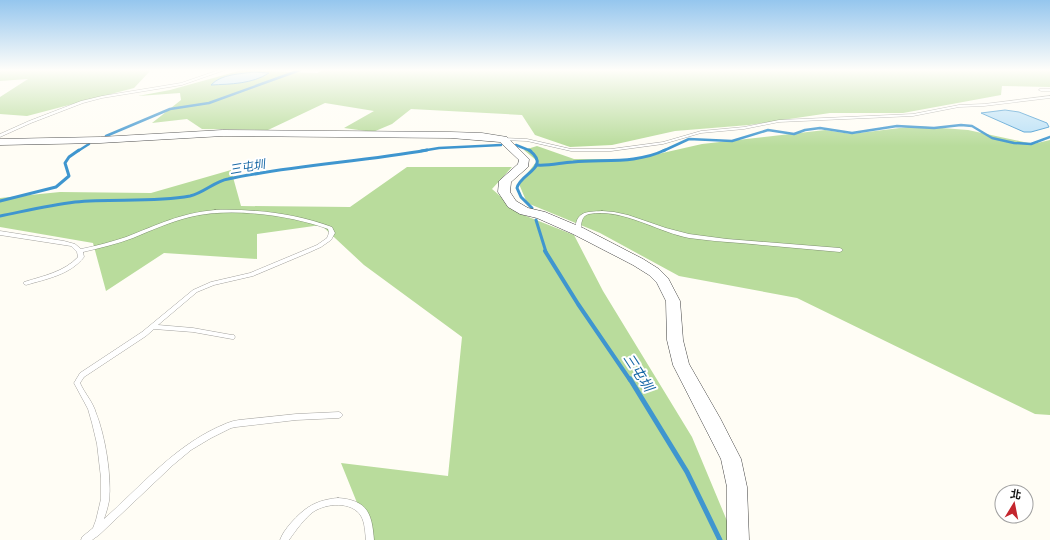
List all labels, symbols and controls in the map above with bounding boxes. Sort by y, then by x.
water label: 三屯圳 [228,155,268,177]
water label: 三屯圳 [620,349,659,396]
north arrow [994,484,1034,524]
text: 北 [1009,485,1023,502]

